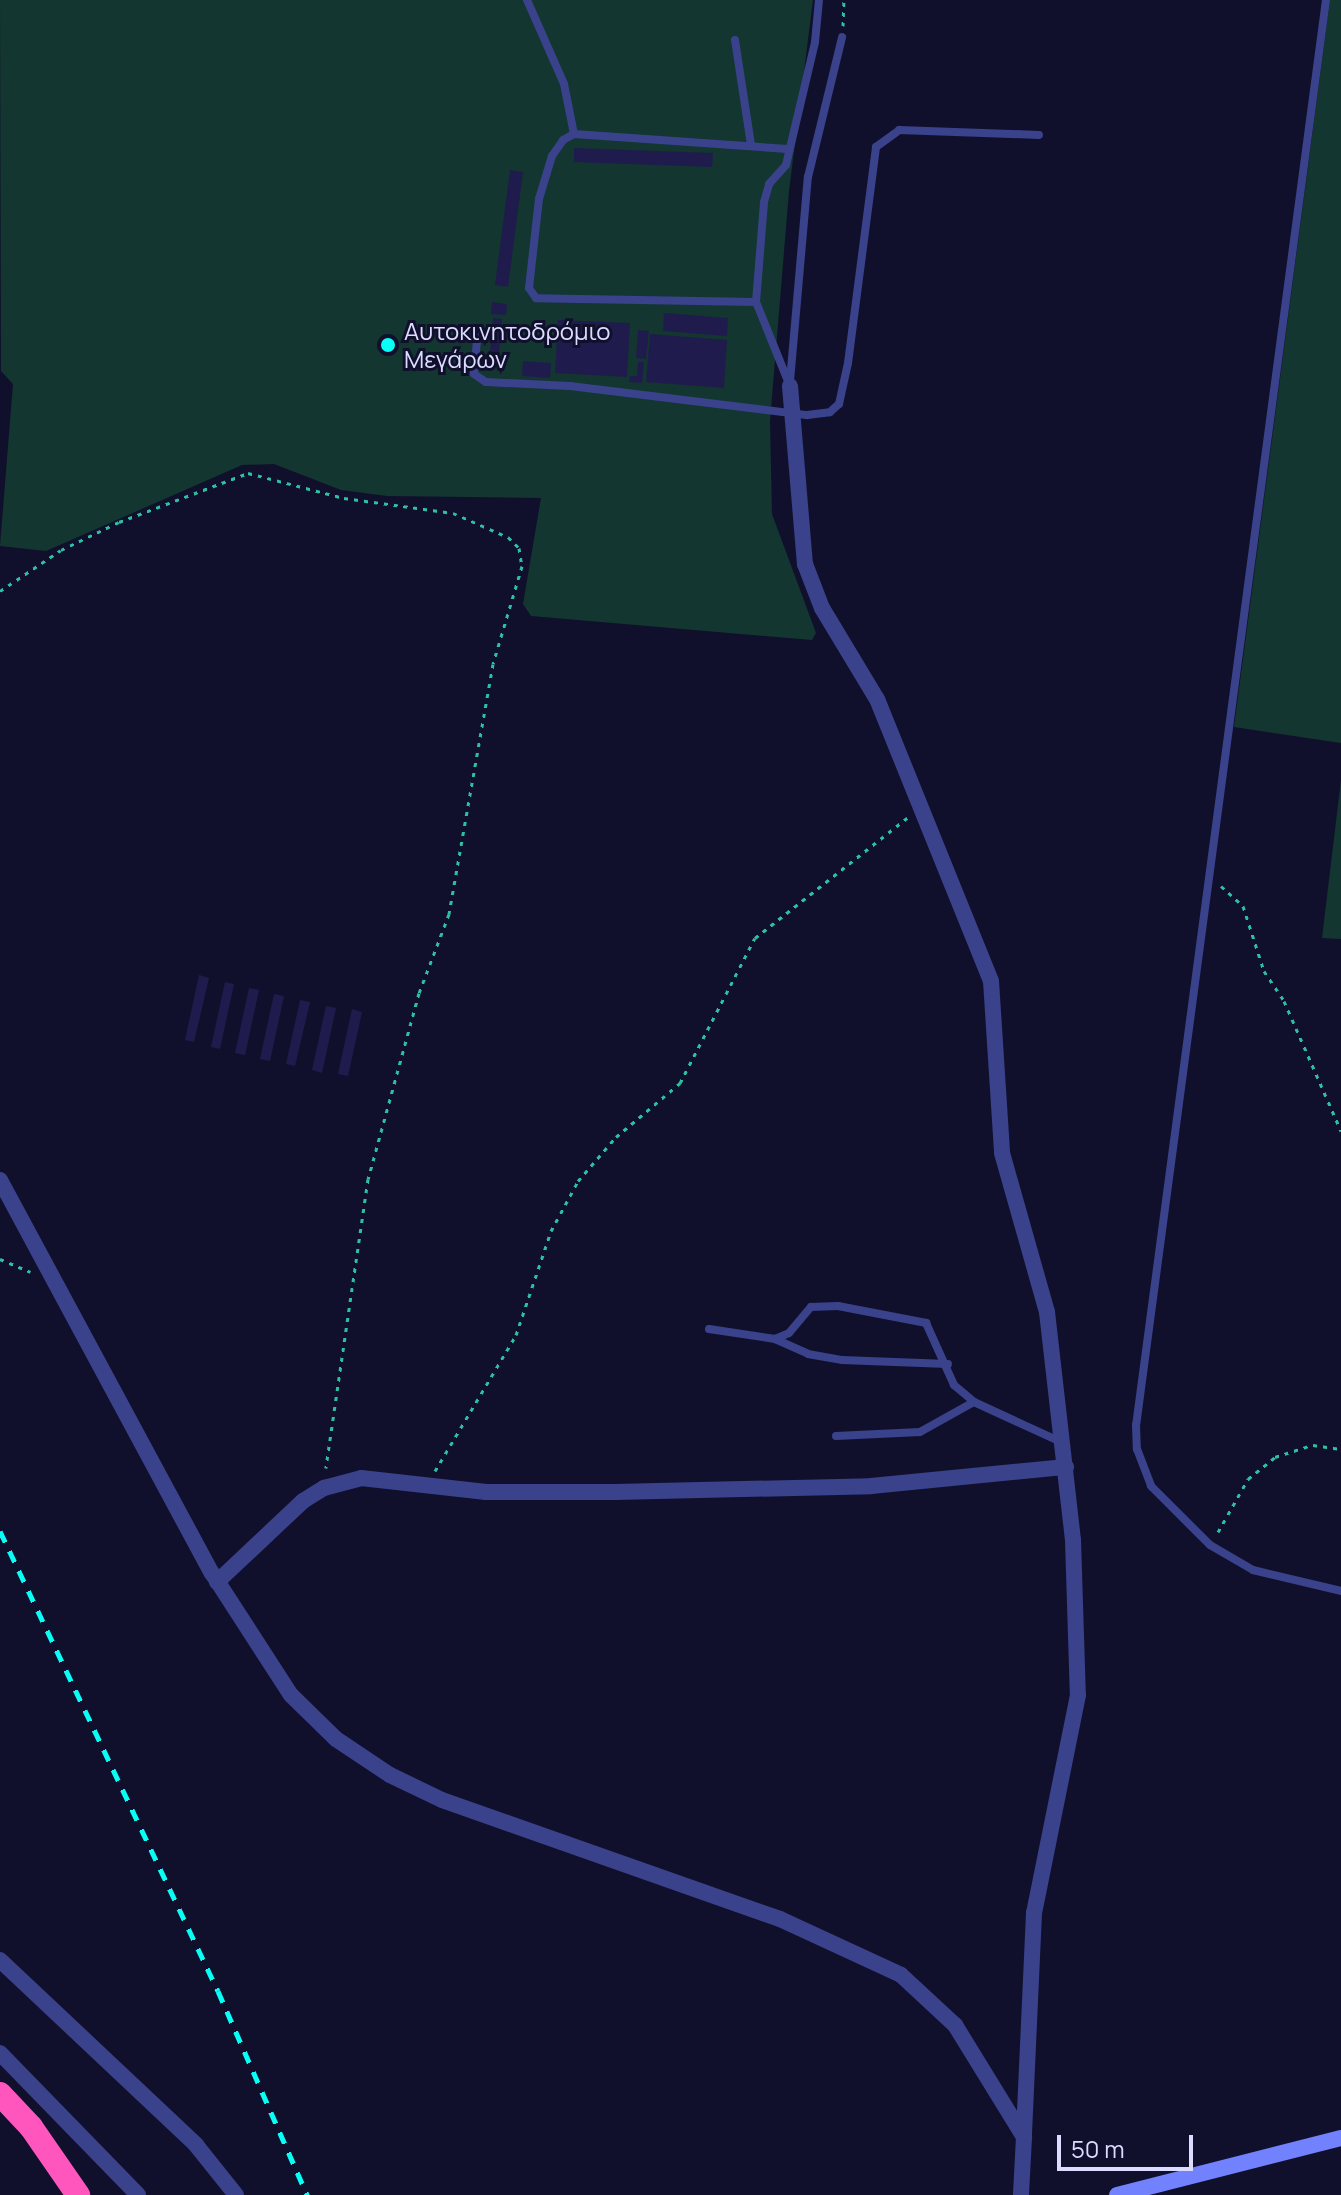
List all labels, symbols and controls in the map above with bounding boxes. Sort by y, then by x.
place label: Αυτοκινητοδρόμιο Μεγάρων [404,317,610,373]
marker: Αυτοκινητοδρόμιο Μεγάρων [379,336,397,354]
scale bar [1061,2119,1197,2169]
text: 50 m [1071,2132,1125,2165]

